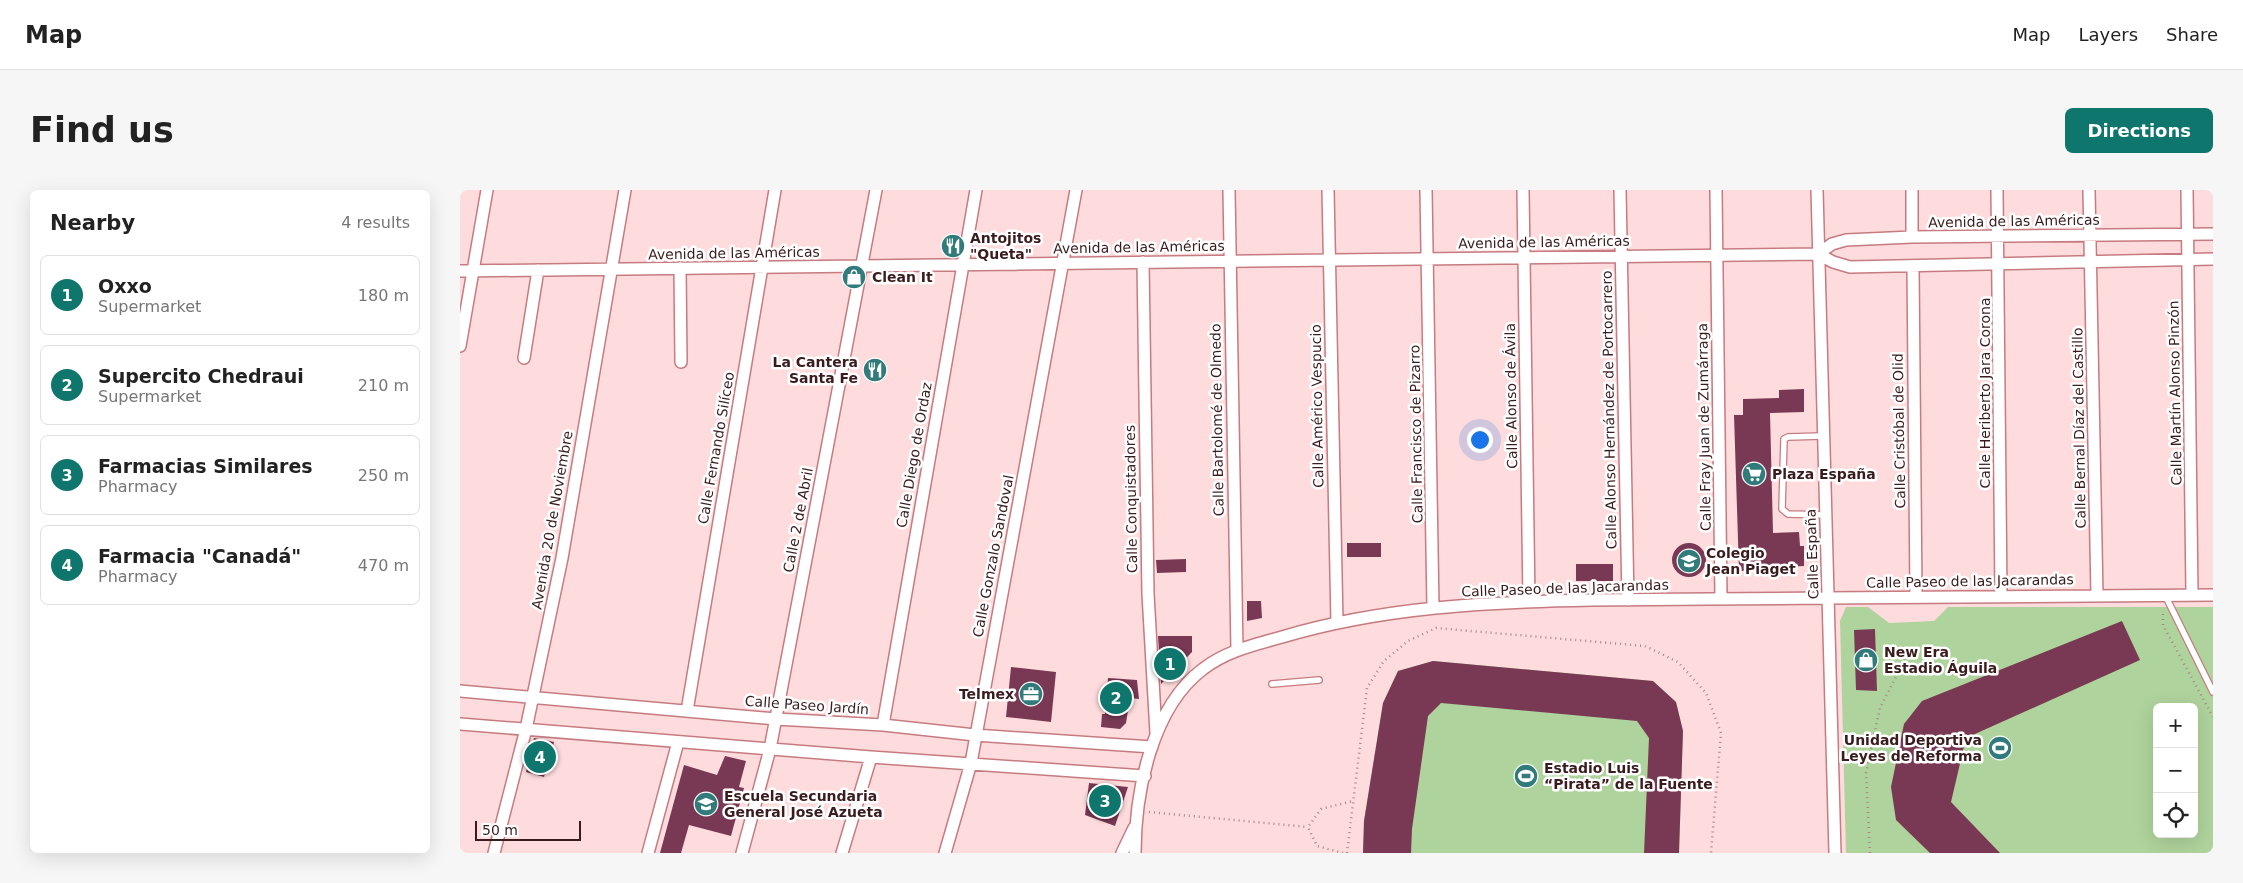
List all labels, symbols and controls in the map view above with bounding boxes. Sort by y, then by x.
text: Map [25,21,82,49]
text: Map [2012,24,2050,45]
text: Layers [2078,24,2138,45]
text: Share [2166,24,2218,45]
button: Directions [2065,108,2213,153]
text: Find us [30,110,174,150]
text: Nearby [50,211,135,235]
street label: Avenida de las Américas [1928,212,2100,230]
text: 4 results [341,213,410,232]
place label: Antojitos "Queta" [970,230,1041,262]
restaurant icon: Antojitos "Queta" [940,233,966,259]
street label: Avenida de las Américas [1458,233,1630,251]
street label: Avenida de las Américas [1053,238,1225,256]
street label: Avenida de las Américas [648,244,820,262]
shop icon: Clean It [841,264,867,290]
place label: Clean It [872,269,933,285]
street label: Calle Alonso Hernández de Portocarrero [1599,270,1619,550]
text: Oxxo [98,275,152,297]
text: 1 [61,286,73,305]
text: 180 m [358,286,409,305]
text: Supermarket [98,297,201,316]
street label: Calle Heriberto Jara Corona [1977,297,1993,489]
street label: Calle Martín Alonso Pinzón [2165,300,2185,486]
street label: Calle Bartolomé de Olmedo [1207,323,1227,517]
street label: Calle Alonso de Ávila [1502,323,1520,469]
street label: Calle Fray Juan de Zumárraga [1694,323,1714,531]
street label: Calle Américo Vespucio [1308,324,1326,488]
street label: Calle Bernal Díaz del Castillo [2069,327,2089,529]
street label: Calle Francisco de Pizarro [1406,345,1426,523]
street label: Calle Cristóbal de Olid [1890,353,1908,509]
place label: La Cantera Santa Fe [773,354,858,386]
restaurant icon: La Cantera Santa Fe [862,357,888,383]
text: Supercito Chedraui [98,365,304,387]
street label: Calle Fernando Silíceo [695,371,737,525]
text: 2 [61,376,73,395]
text: 210 m [358,376,409,395]
street label: Calle Diego de Ordaz [893,381,935,529]
text: Supermarket [98,387,201,406]
street label: Calle Conquistadores [1122,425,1140,573]
your location [1467,427,1493,453]
street label: Avenida 20 de Noviembre [528,430,576,610]
text: Farmacias Similares [98,455,313,477]
supermarket icon: Plaza España [1741,461,1767,487]
text: 3 [61,466,73,485]
text: 250 m [358,466,409,485]
street label: Calle 2 de Abril [780,466,816,574]
place label: Plaza España [1772,466,1876,482]
street label: Calle Gonzalo Sandoval [969,474,1017,638]
text: Pharmacy [98,477,178,496]
street label: Calle España [1802,509,1822,599]
text: Farmacia "Canadá" [98,545,301,567]
place label: Colegio Jean Piaget [1705,545,1796,577]
school or university icon: Colegio Jean Piaget [1676,548,1702,574]
text: 4 [61,556,73,575]
text: 470 m [358,556,409,575]
text: Pharmacy [98,567,178,586]
street label: Calle Paseo de las Jacarandas [1866,571,2074,591]
street label: Calle Paseo de las Jacarandas [1461,576,1669,600]
place label: New Era Estadio Águila [1884,644,1997,676]
pin: 1 [1154,645,1186,683]
shop icon: New Era Estadio Águila [1853,647,1879,673]
pin: 2 [1100,679,1132,717]
office icon: Telmex [1018,681,1044,707]
place label: Telmex [959,686,1014,702]
street label: Calle Paseo Jardín [744,693,870,717]
map controls [2153,703,2198,838]
button: + [2153,703,2198,748]
place label: Unidad Deportiva Leyes de Reforma [1840,732,1982,764]
sports icon: Unidad Deportiva Leyes de Reforma [1987,735,2013,761]
pin: 4 [524,738,556,776]
button: − [2153,748,2198,793]
place label: Estadio Luis “Pirata” de la Fuente [1544,760,1713,792]
sports icon: Estadio Luis “Pirata” de la Fuente [1513,763,1539,789]
pin: 3 [1089,782,1121,820]
place label: Escuela Secundaria General José Azueta [724,788,883,820]
school or university icon: Escuela Secundaria General José Azueta [693,791,719,817]
button: locate [2153,793,2198,838]
scale bar [475,818,581,841]
text: 50 m [482,822,518,838]

